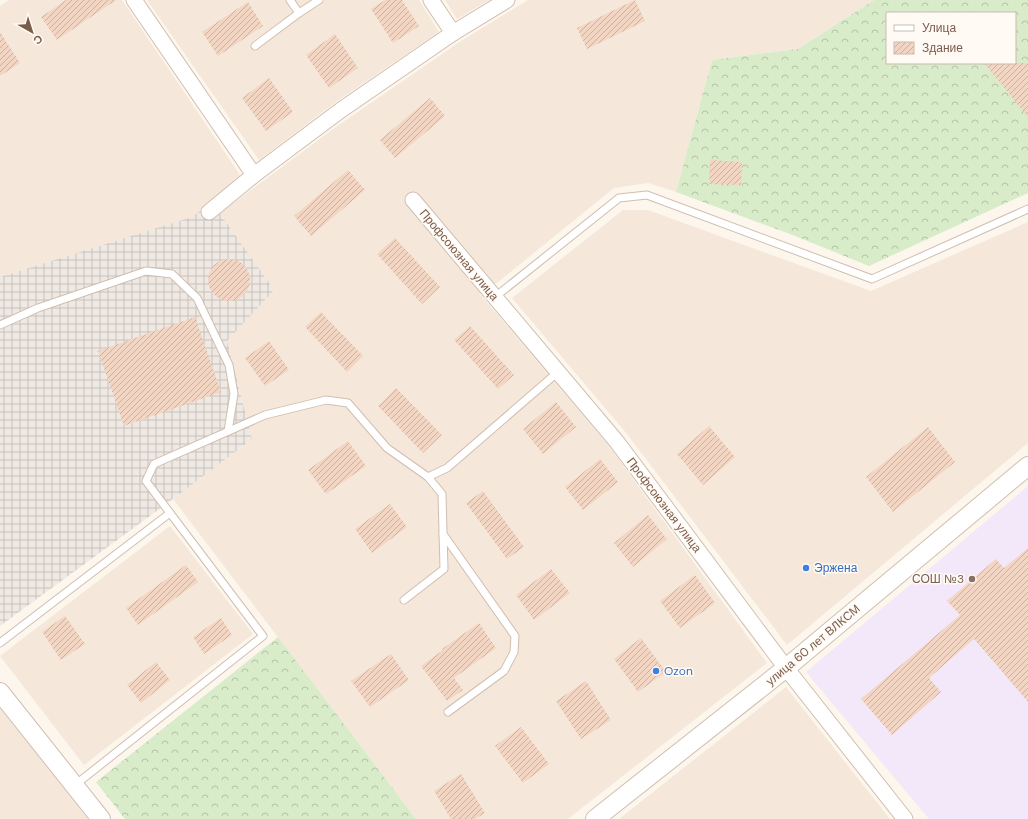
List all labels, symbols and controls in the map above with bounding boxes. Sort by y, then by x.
north arrow [12,12,52,52]
legend [886,12,1016,64]
text: Улица [922,20,956,36]
text: С [31,32,46,48]
text: Здание [922,40,963,56]
street label: Профсоюзная улица [416,206,502,304]
street label: Профсоюзная улица [623,454,705,556]
place label: Эржена [814,560,858,576]
marker: Эржена [801,563,811,573]
place label: СОШ №3 [912,571,964,587]
marker: СОШ №3 [967,574,977,584]
street label: улица 60 лет ВЛКСМ [763,601,863,689]
place label: Ozon [664,663,693,679]
marker: Ozon [651,666,661,676]

